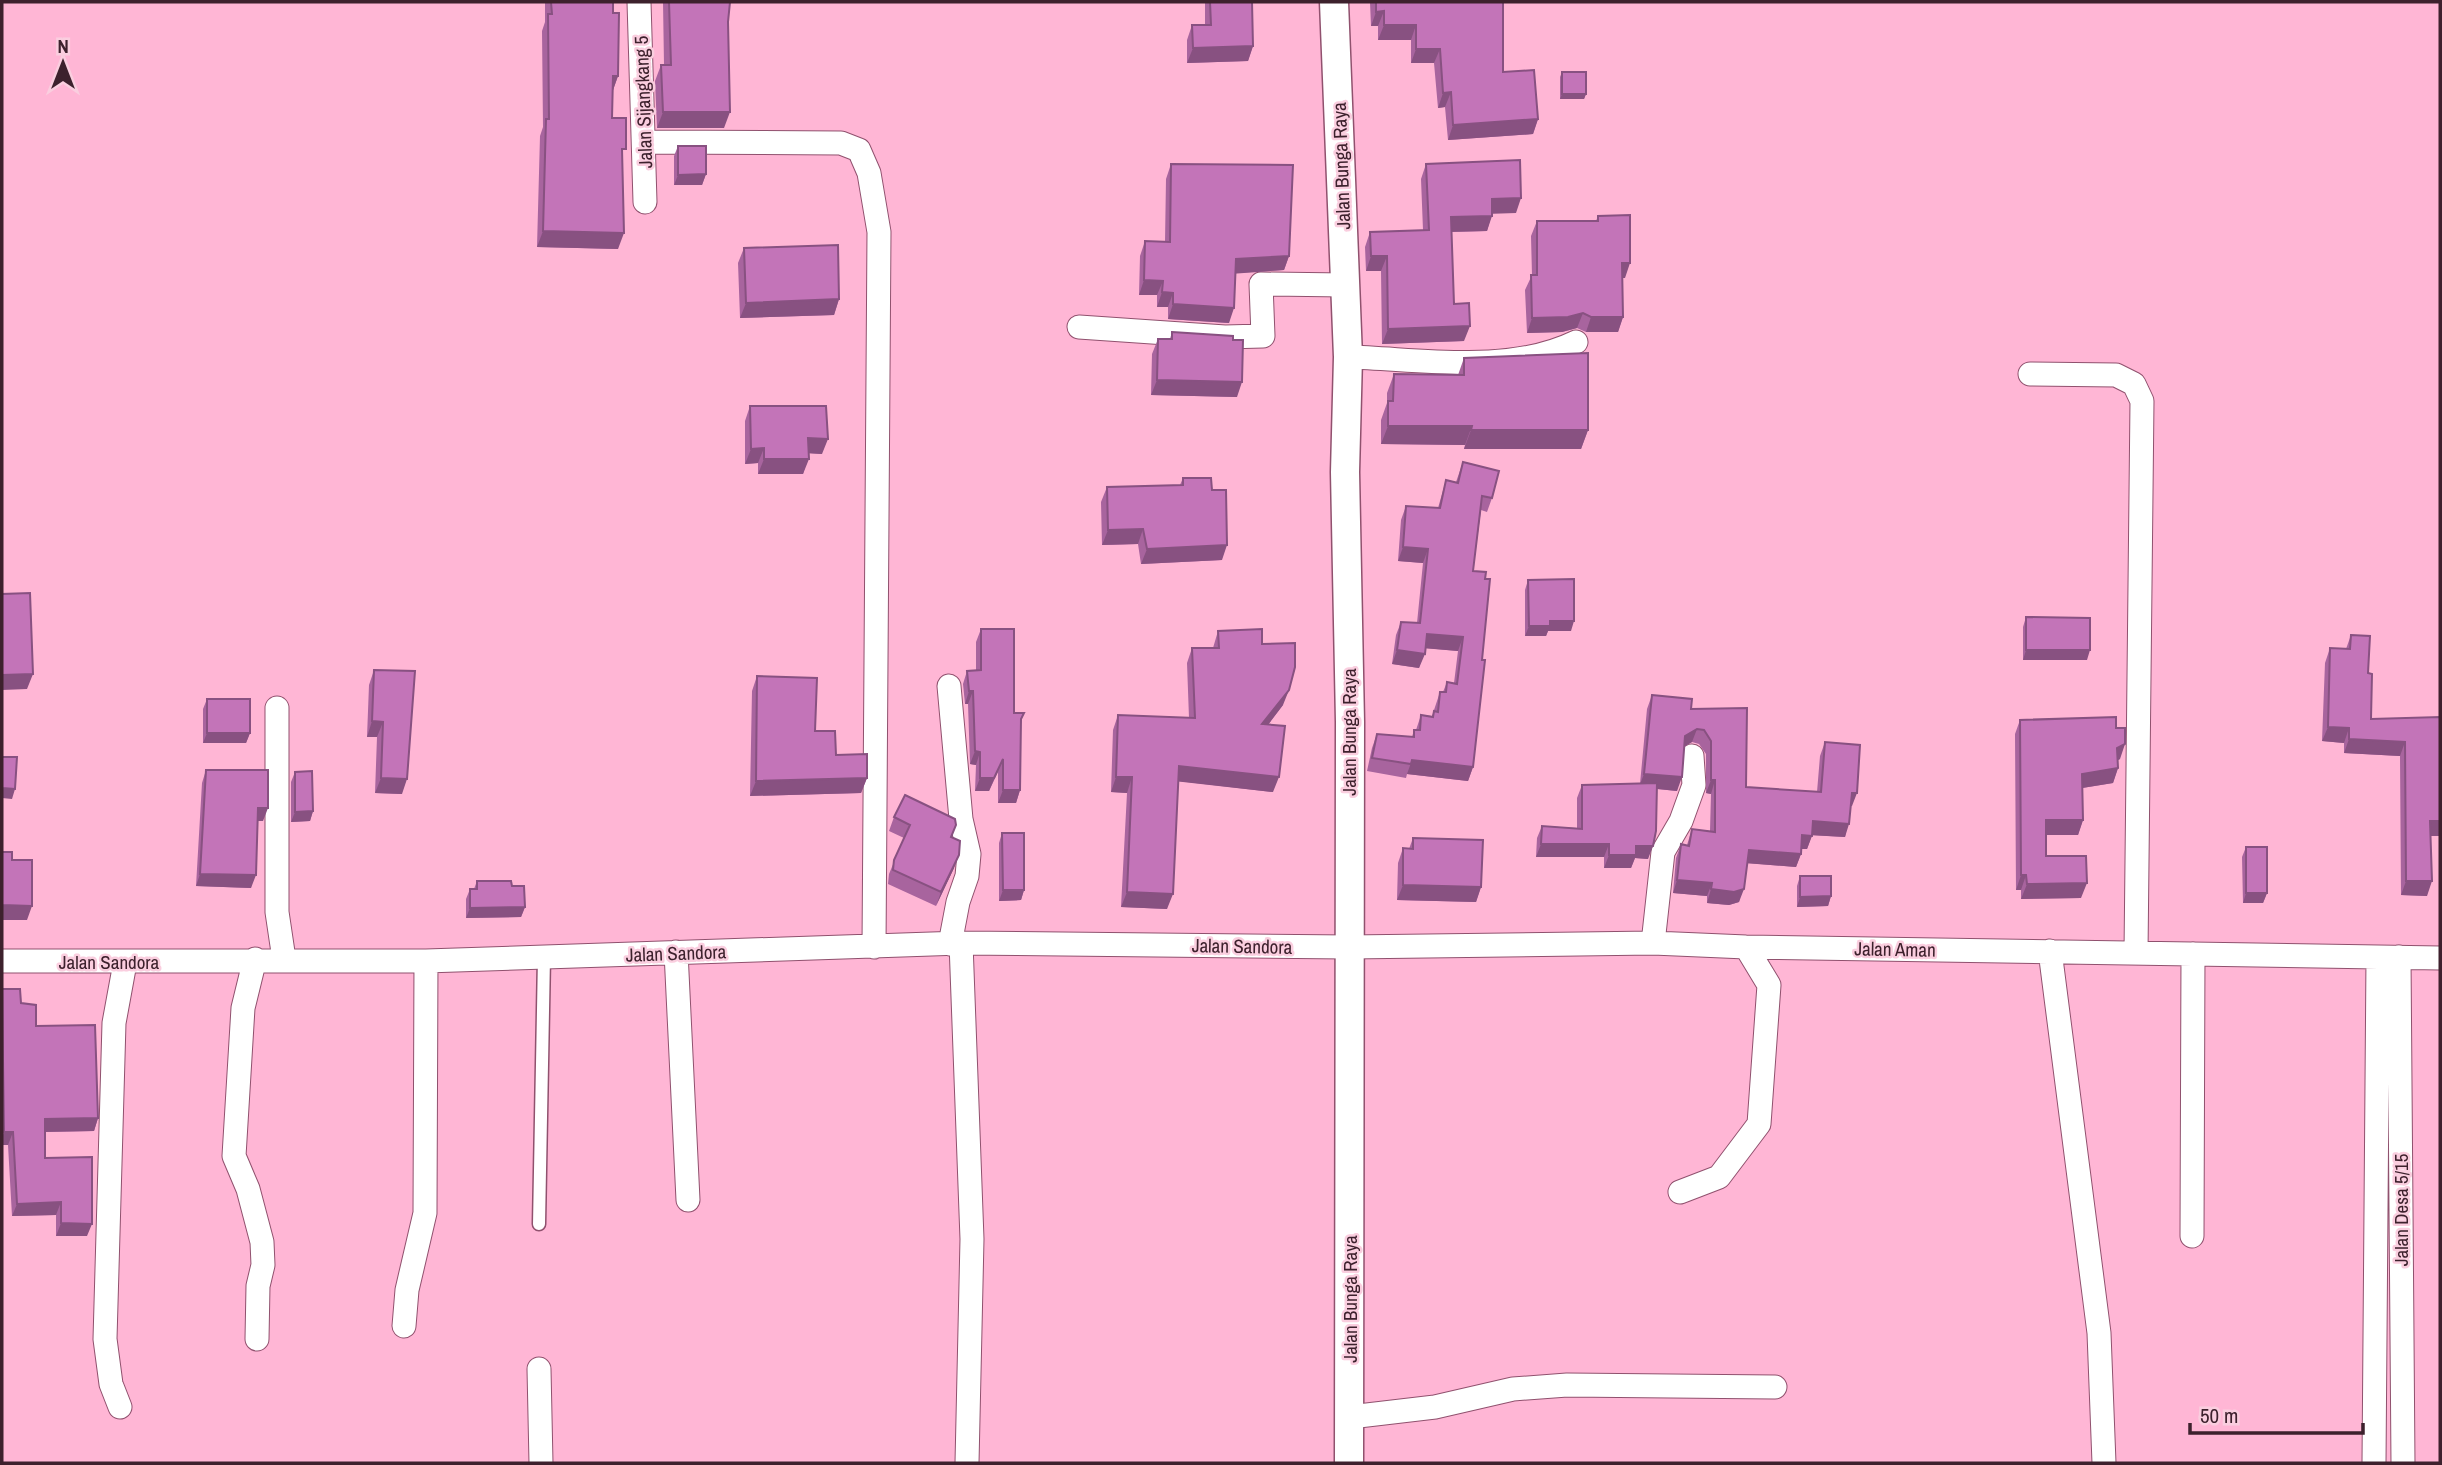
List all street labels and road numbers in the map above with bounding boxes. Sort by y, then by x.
street label: Jalan Sijangkang 5 [628,35,658,169]
street label: Jalan Bunga Raya [1326,102,1356,230]
street label: Jalan Bunga Raya [1336,668,1362,796]
street label: Jalan Sandora [1192,932,1293,960]
street label: Jalan Aman [1854,935,1936,963]
street label: Jalan Sandora [625,938,727,968]
street label: Jalan Sandora [59,949,160,975]
street label: Jalan Desa 5/15 [2388,1153,2414,1266]
street label: Jalan Bunga Raya [1337,1235,1363,1363]

